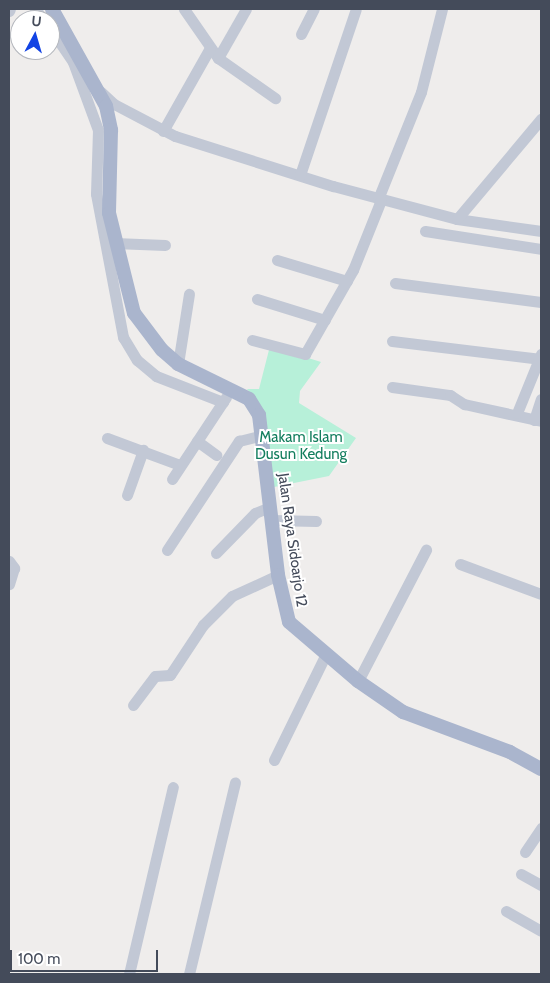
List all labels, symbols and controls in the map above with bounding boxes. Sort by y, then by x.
north arrow [10,10,60,60]
text: U [31,12,42,31]
park label: Makam Islam Dusun Kedung [255,428,347,463]
street label: Jalan Raya Sidoarjo 12 [274,472,310,608]
scale bar [12,940,160,972]
text: 100 m [18,950,60,968]

